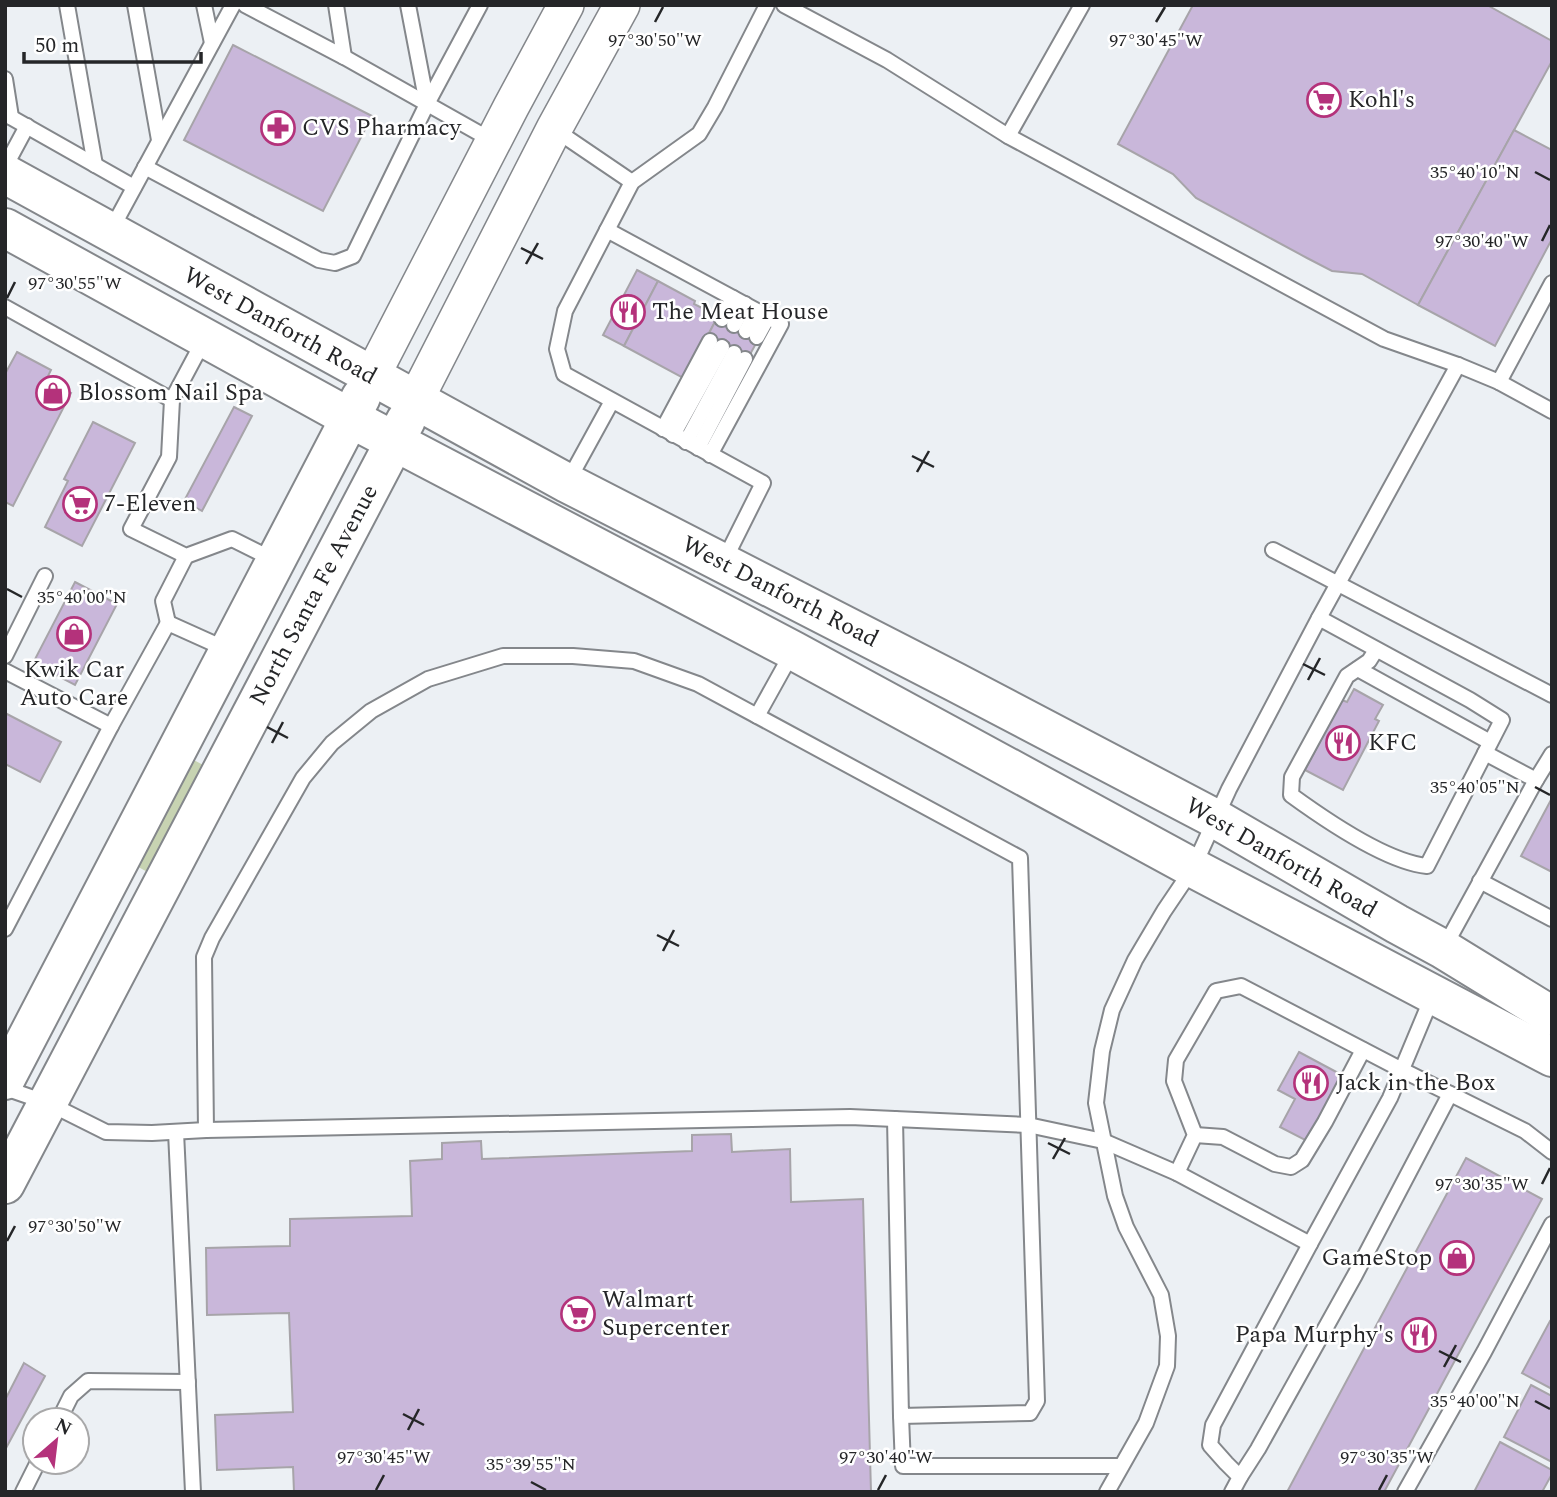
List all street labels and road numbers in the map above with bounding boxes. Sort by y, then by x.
street label: West Danforth Road [176,258,384,394]
street label: North Santa Fe Avenue [240,478,388,712]
street label: West Danforth Road [675,527,885,657]
street label: West Danforth Road [1178,788,1384,928]

